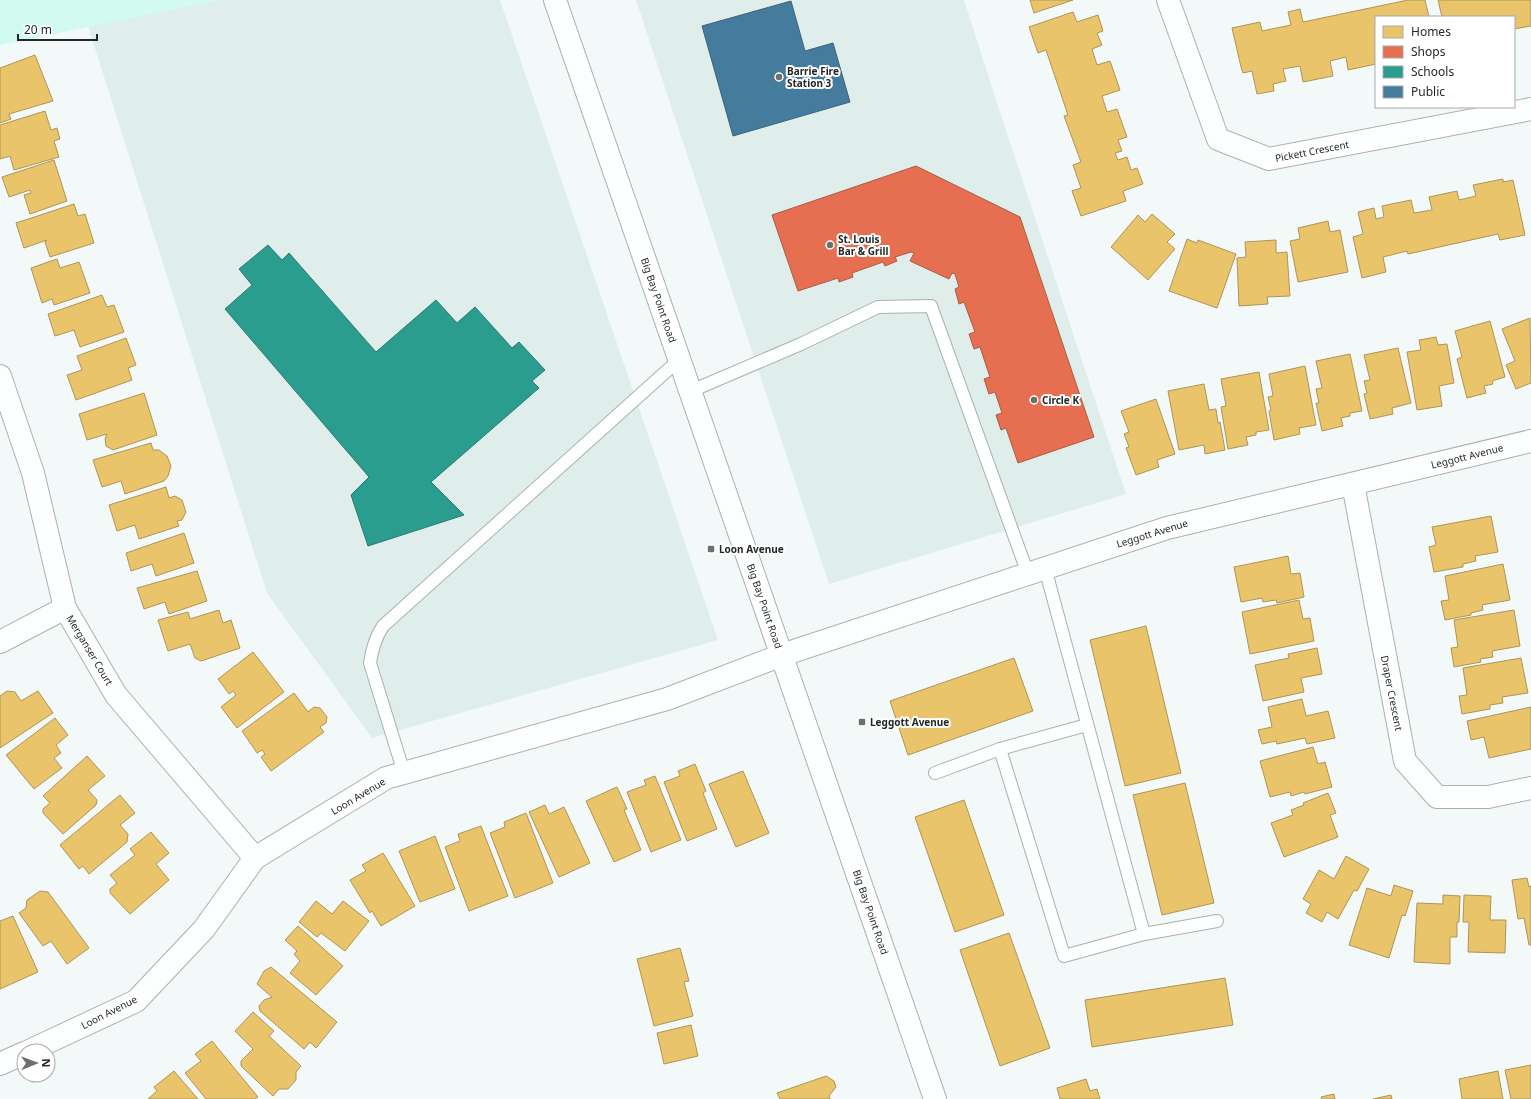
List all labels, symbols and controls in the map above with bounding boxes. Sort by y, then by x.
scale bar [18,16,97,42]
legend [1375,16,1515,108]
text: 20 m [24,21,52,38]
text: Homes [1411,23,1451,40]
text: Shops [1411,43,1446,60]
text: Schools [1411,63,1454,80]
place label: Barrie Fire Station 3 [787,64,839,90]
marker: Barrie Fire Station 3 [774,72,784,82]
text: Public [1411,83,1445,100]
street label: Pickett Crescent [1274,137,1351,165]
place label: St. Louis Bar & Grill [838,232,888,258]
marker: St. Louis Bar & Grill [825,240,835,250]
street label: Big Bay Point Road [638,256,680,344]
place label: Circle K [1042,393,1079,407]
marker: Circle K [1029,395,1039,405]
street label: Leggott Avenue [1429,440,1505,472]
street label: Leggott Avenue [1114,515,1190,551]
place label: Loon Avenue [719,542,784,556]
marker: Loon Avenue [706,544,716,554]
street label: Big Bay Point Road [744,562,786,650]
street label: Merganser Court [63,612,117,688]
street label: Draper Crescent [1378,654,1406,732]
place label: Leggott Avenue [870,715,949,729]
marker: Leggott Avenue [857,717,867,727]
street label: Loon Avenue [328,774,388,818]
street label: Big Bay Point Road [850,868,892,956]
street label: Loon Avenue [79,992,140,1032]
north arrow [16,1043,56,1083]
text: N [39,1058,54,1067]

